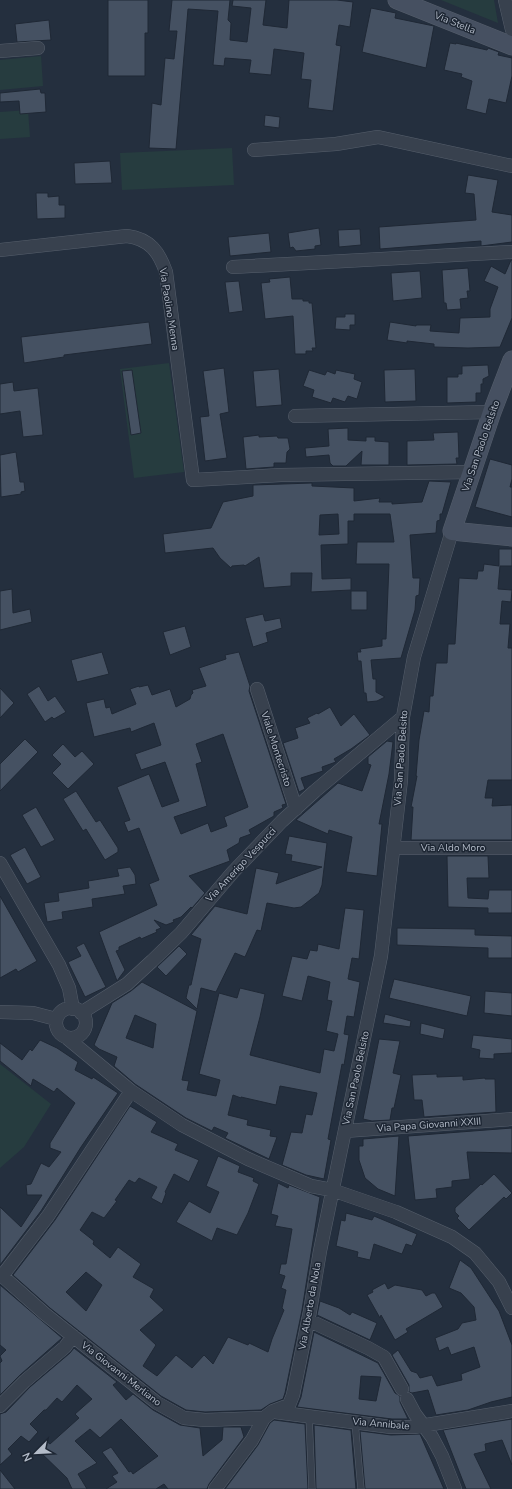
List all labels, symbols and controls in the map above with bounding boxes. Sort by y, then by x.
street label: Via Stella [431,8,478,38]
street label: Via Paolino Menna [155,266,182,351]
street label: Via San Paolo Belsito [458,398,503,495]
street label: Viale Montecristo [257,709,295,789]
street label: Via San Paolo Belsito [391,709,411,807]
street label: Via Amerigo Vespucci [202,825,279,906]
street label: Via Aldo Moro [420,841,486,855]
street label: Via San Paolo Belsito [339,1029,373,1127]
street label: Via Papa Giovanni XXIII [375,1114,482,1136]
street label: Via Alberto da Nola [295,1261,325,1352]
street label: Via Giovanni Merliano [77,1338,164,1410]
street label: Via Annibale [351,1414,410,1433]
north arrow [16,1433,56,1473]
text: N [19,1450,36,1464]

